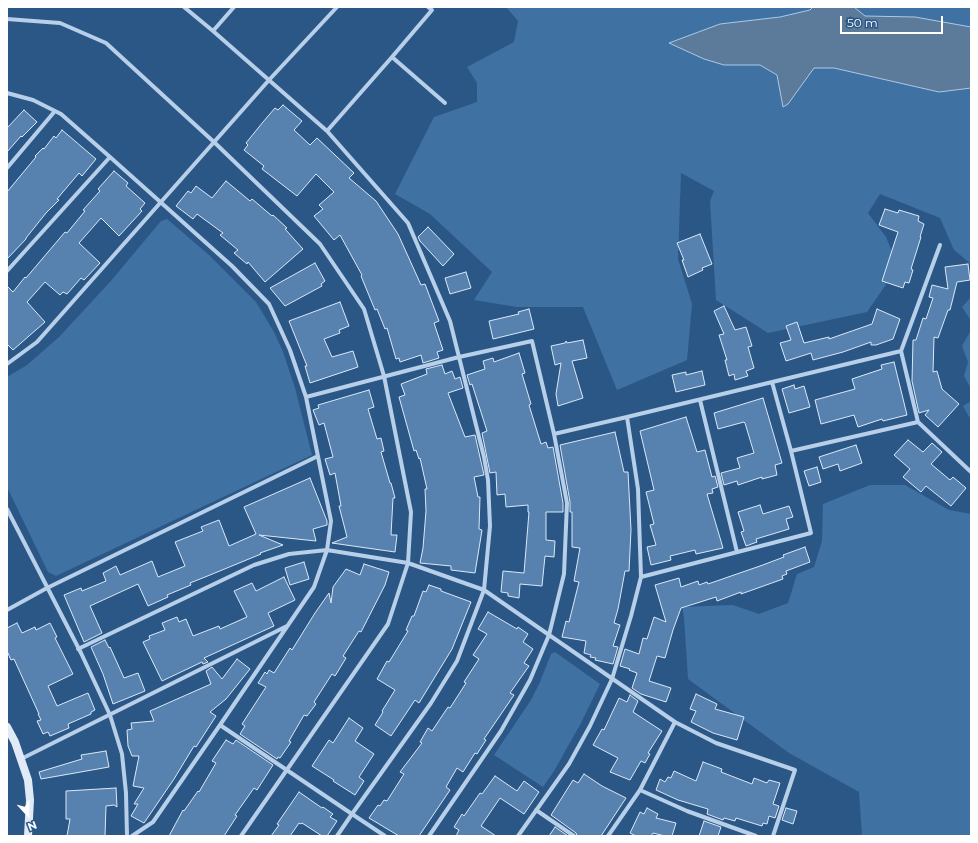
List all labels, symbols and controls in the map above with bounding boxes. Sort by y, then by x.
scale bar [842,8,945,34]
text: 50 m [847,15,878,30]
north arrow [8,795,48,835]
text: N [26,818,39,834]

